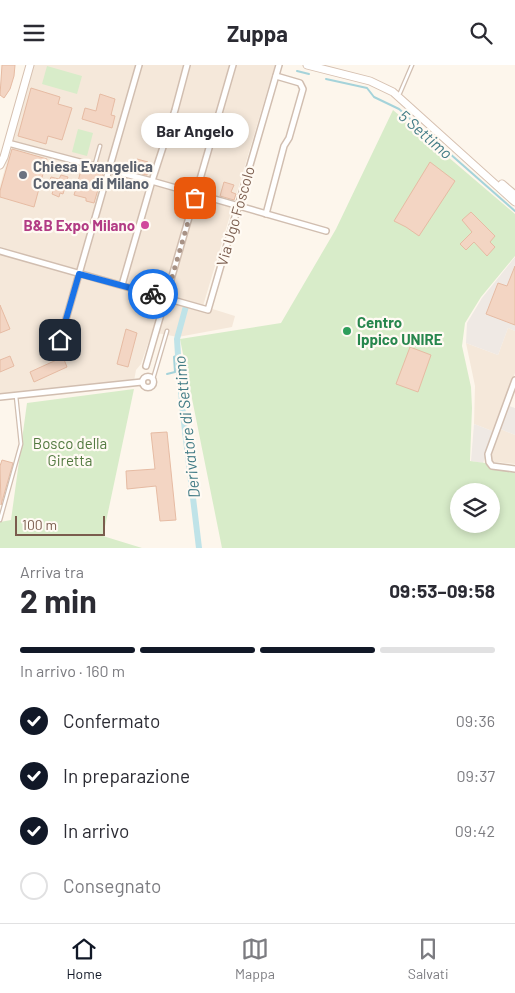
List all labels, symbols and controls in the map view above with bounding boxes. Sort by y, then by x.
icon: menu [20,19,48,47]
icon: search [467,19,495,47]
text: Zuppa [227,20,288,46]
water label: 5 Settimo [395,106,457,162]
callout: Bar Angelo [141,113,249,148]
text: Bar Angelo [156,121,234,140]
place label: Chiesa Evangelica Coreana di Milano [33,157,153,192]
street label: Via Ugo Foscolo [212,164,258,268]
marker: Chiesa Evangelica Coreana di Milano [17,169,29,181]
pin [174,177,216,219]
icon: bag [181,184,209,212]
place label: B&B Expo Milano [24,216,135,234]
marker: B&B Expo Milano [139,219,151,231]
courier [128,269,178,319]
icon: bike [139,280,167,308]
place label: Centro Ippico UNIRE [357,313,443,348]
pin [39,319,81,361]
marker: Centro Ippico UNIRE [341,325,353,337]
icon: home [46,326,74,354]
water label: Derivatore di Settimo [169,355,203,499]
park label: Bosco della Giretta [33,434,107,469]
map controls [450,483,500,533]
button: layers [450,483,500,533]
scale bar [15,513,105,536]
text: 100 m [22,516,57,533]
text: Arriva tra [20,562,84,581]
text: 09:53–09:58 [389,579,495,602]
text: 2 min [20,581,97,619]
text: In arrivo · 160 m [20,661,125,680]
icon: check [20,707,48,735]
text: Confermato [63,709,160,732]
text: 09:36 [456,711,495,730]
icon: check [20,762,48,790]
text: In preparazione [63,764,190,787]
text: 09:37 [456,766,495,785]
icon: check [20,817,48,845]
text: In arrivo [63,819,129,842]
text: 09:42 [455,821,495,840]
text: Consegnato [63,874,161,897]
tab: Home [66,935,102,982]
tab: Mappa [235,935,275,982]
tab: Salvati [408,935,449,982]

